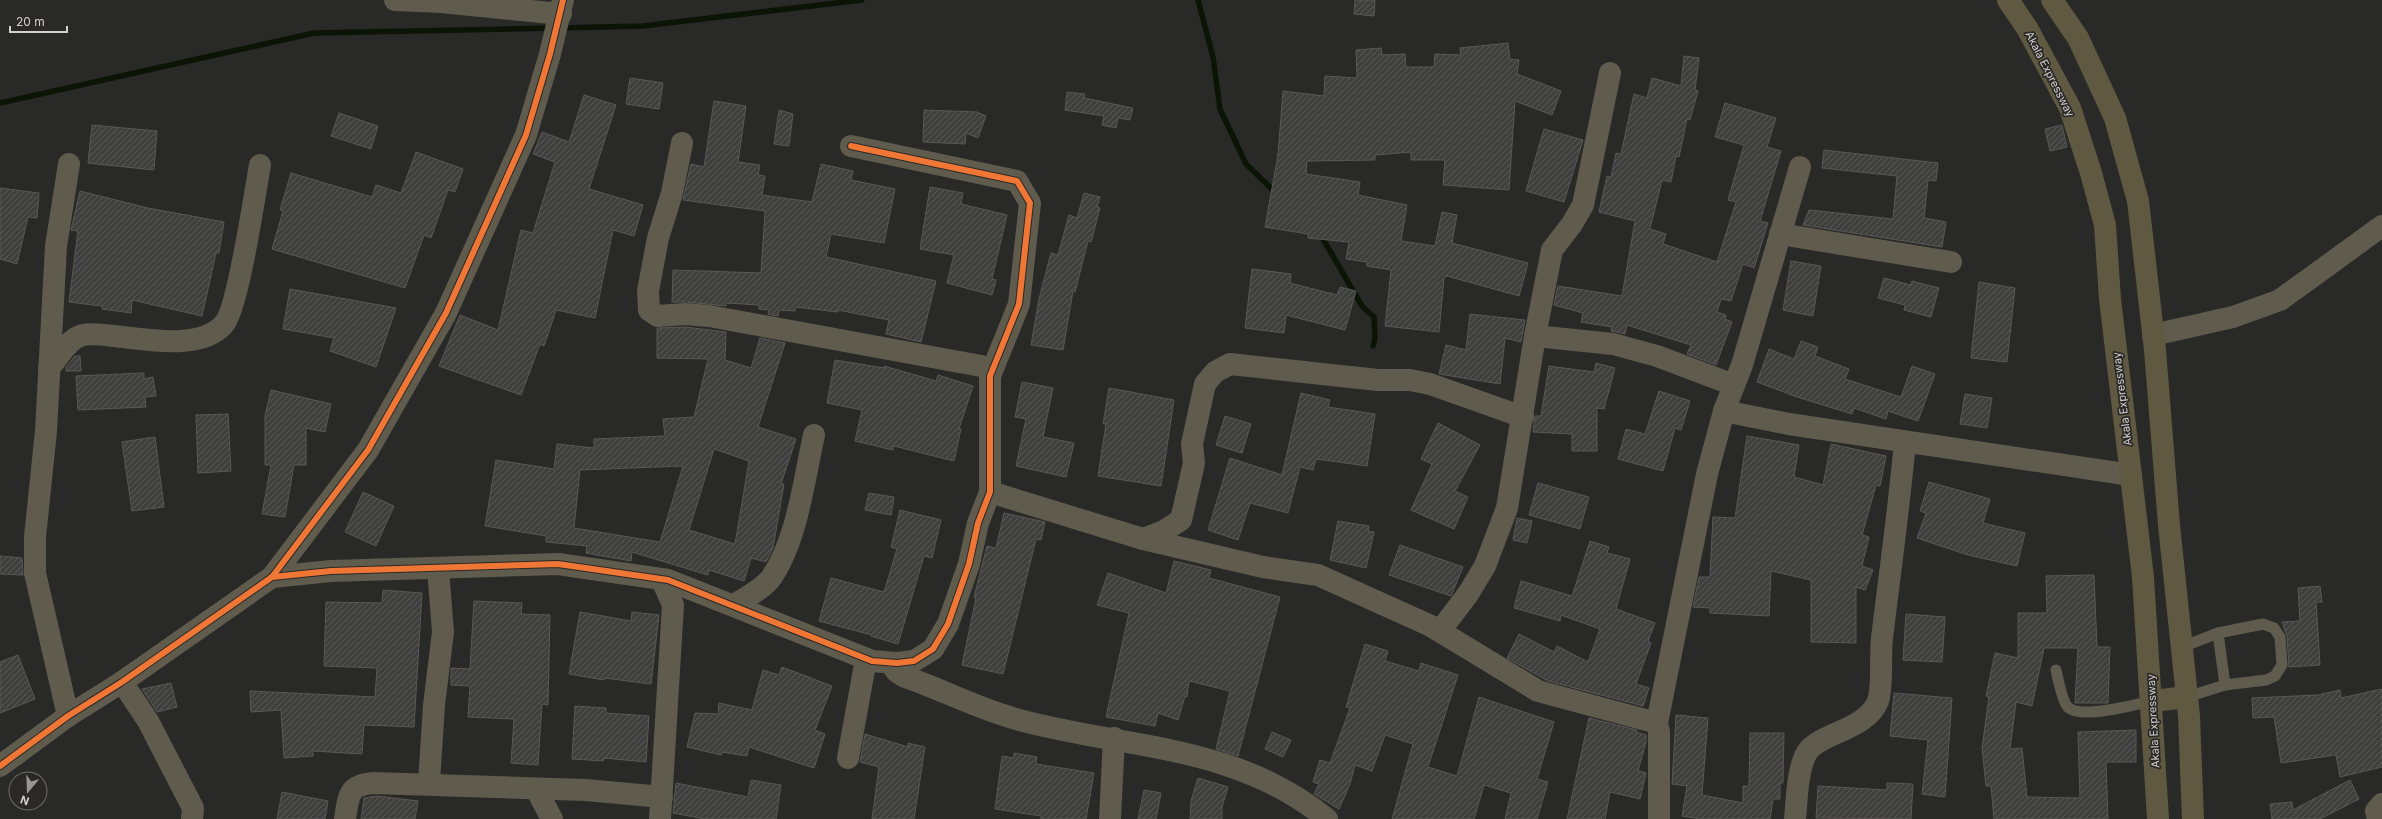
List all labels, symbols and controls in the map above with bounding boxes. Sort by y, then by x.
scale bar [10,8,67,34]
text: 20 m [16,14,45,29]
street label: Akala Expressway [2022,29,2078,119]
street label: Akala Expressway [2109,351,2135,447]
street label: Akala Expressway [2144,674,2162,768]
north arrow [8,771,48,811]
text: N [18,792,31,808]

